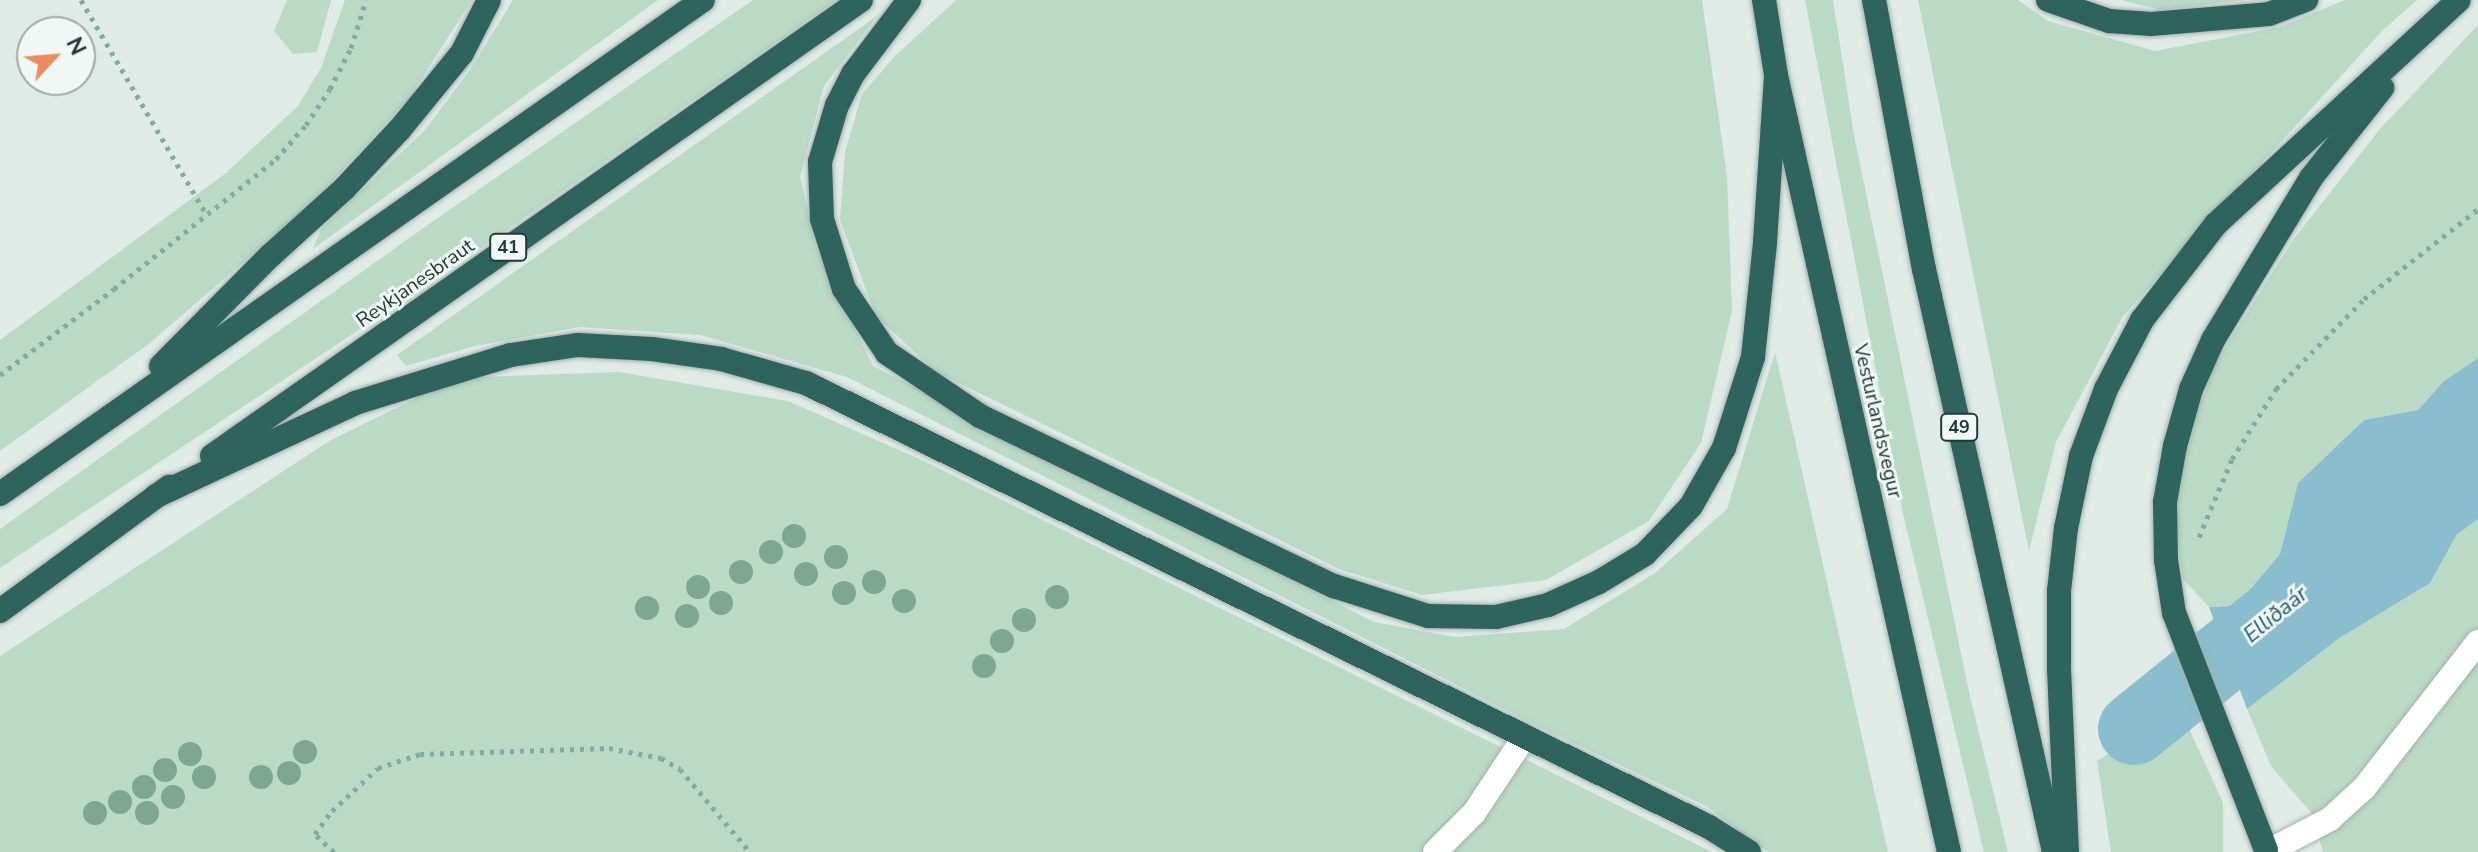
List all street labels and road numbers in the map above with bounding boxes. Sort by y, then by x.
street label: Reykjanesbraut [351,233,479,333]
road number: 41 [488,233,528,261]
street label: Vesturlandsvegur [1849,341,1907,501]
road number: 49 [1939,413,1979,441]

